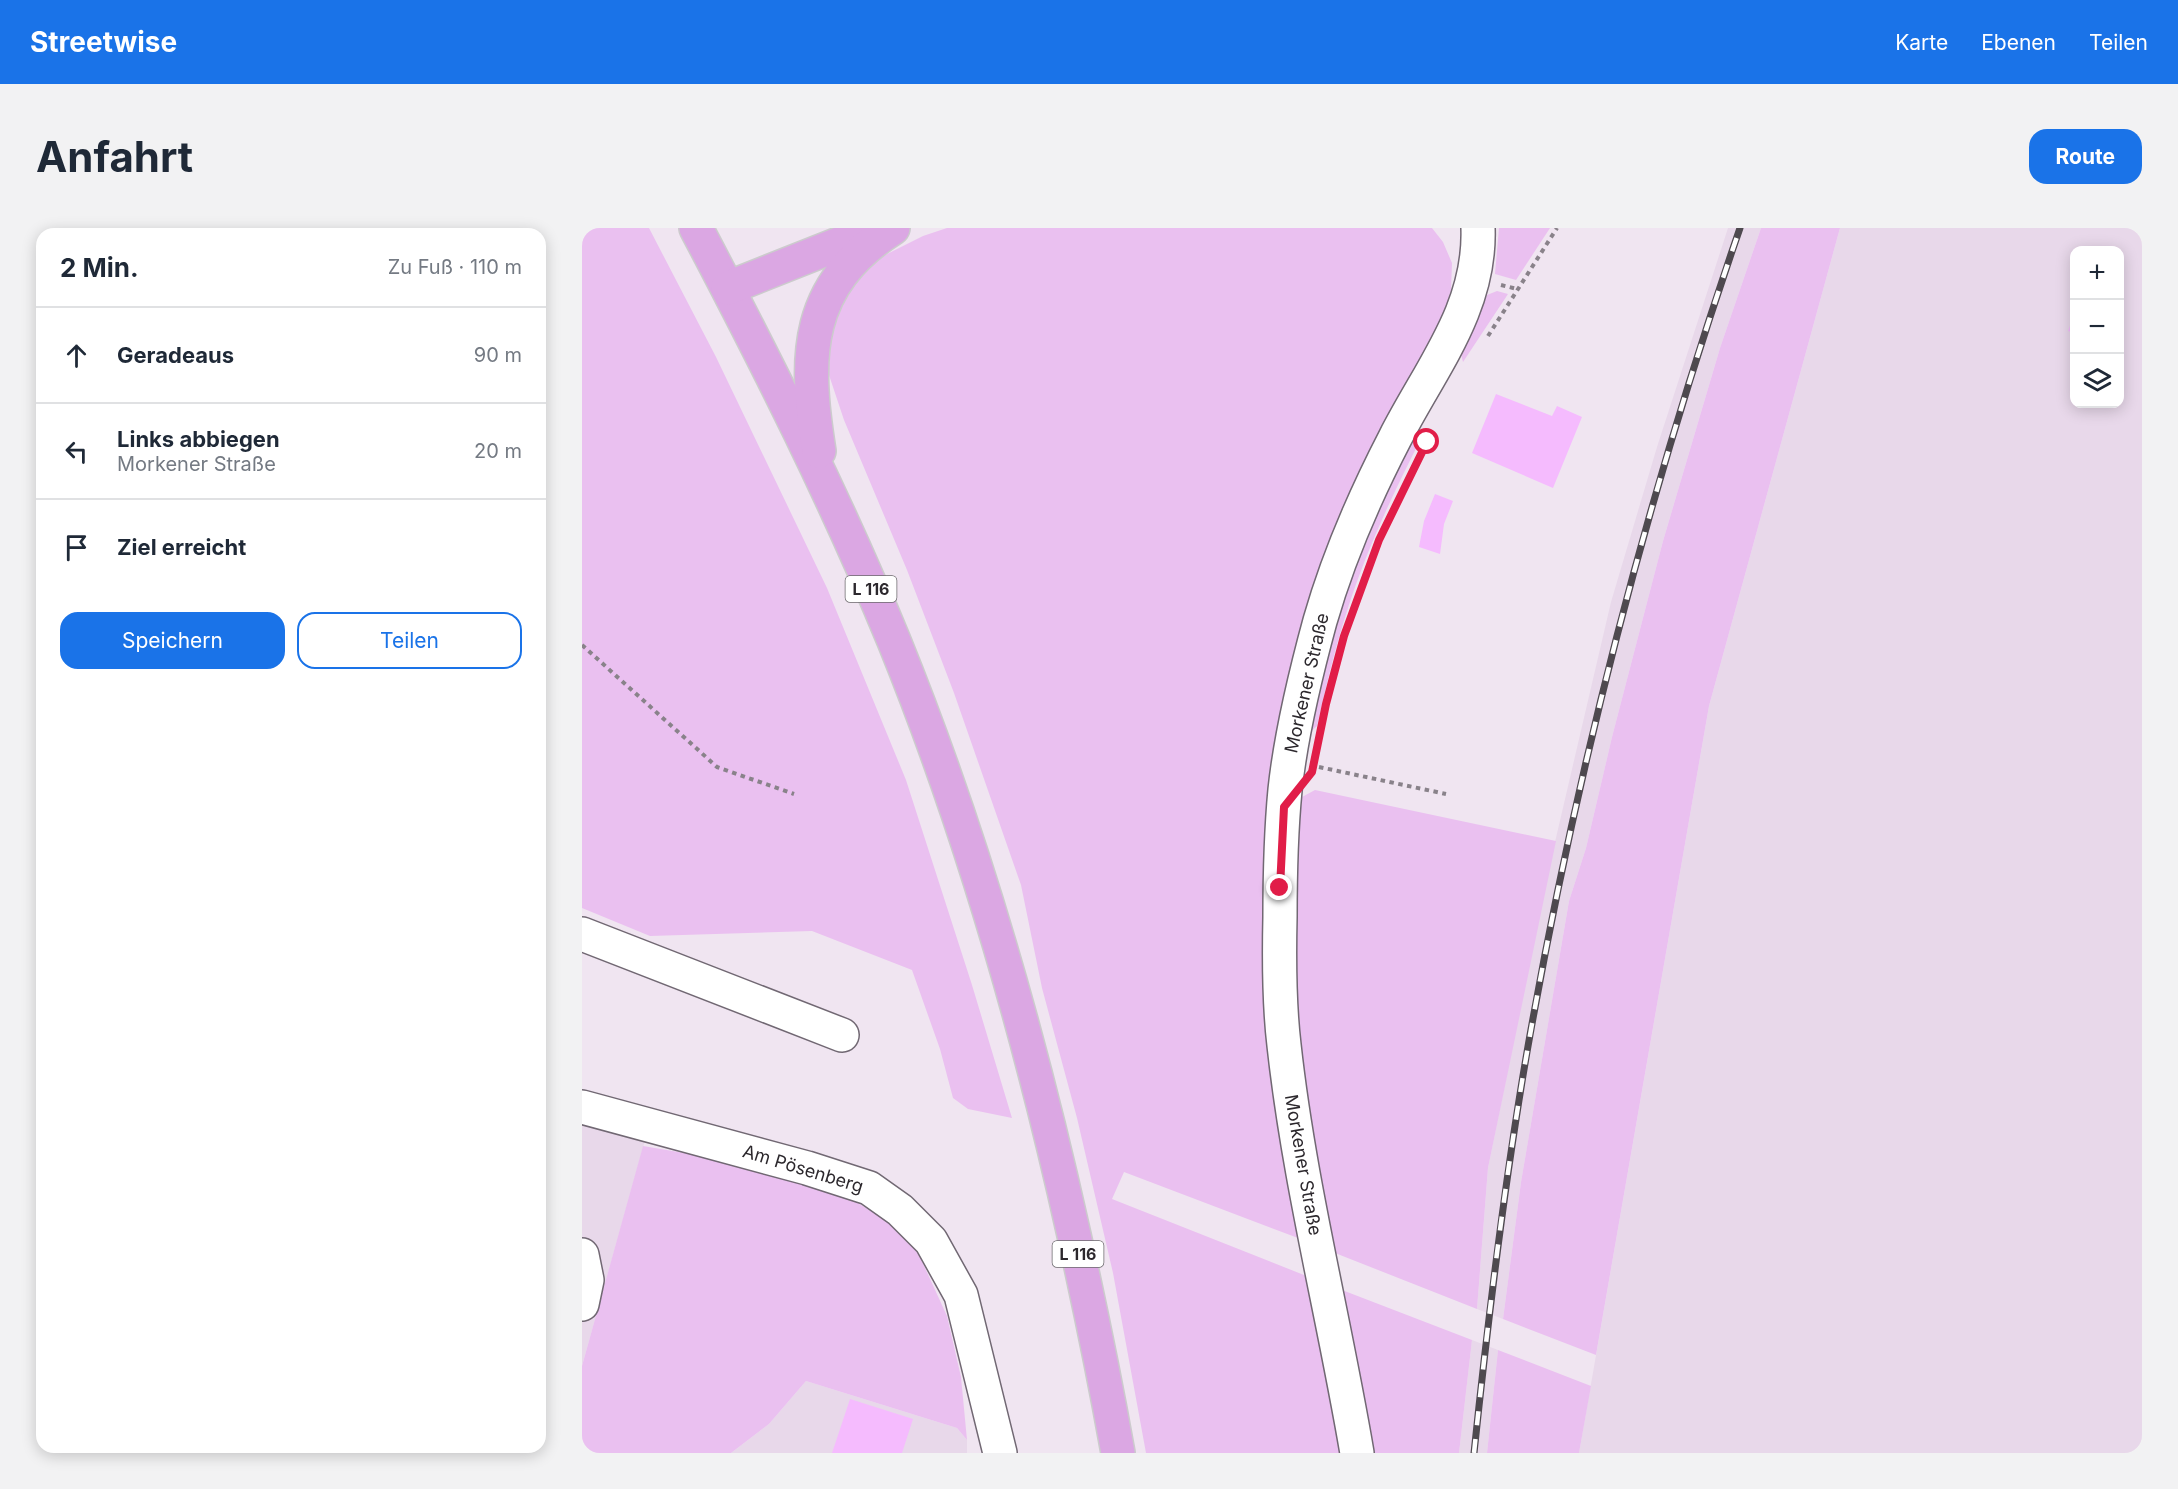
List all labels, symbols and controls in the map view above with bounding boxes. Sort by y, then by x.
text: Streetwise [30,25,177,59]
text: Karte [1895,30,1948,55]
text: Ebenen [1981,30,2056,55]
text: Teilen [2089,30,2148,55]
button: Route [2029,129,2142,184]
text: Anfahrt [36,131,193,182]
map controls [2070,246,2124,408]
button: + [2070,246,2124,300]
text: 2 Min. [60,252,139,283]
text: Zu Fuß · 110 m [388,255,522,279]
button: − [2070,300,2124,354]
icon: ahead [60,339,93,372]
text: Geradeaus [117,342,234,368]
text: 90 m [474,343,522,367]
button: layers [2070,354,2124,408]
text: Links abbiegen [117,426,280,452]
route start [1413,428,1439,454]
icon: left [60,435,93,468]
text: 20 m [474,439,522,463]
text: Morkener Straße [117,452,276,476]
icon: arrive [60,531,93,564]
text: Ziel erreicht [117,534,246,560]
road number: L 116 [846,576,896,602]
street label: Morkener Straße [1280,611,1333,755]
button: Speichern [60,612,285,669]
button: Teilen [297,612,522,669]
route end [1266,874,1292,900]
street label: Morkener Straße [1281,1093,1326,1237]
street label: Am Pösenberg [740,1140,866,1197]
road number: L 116 [1052,1241,1104,1267]

